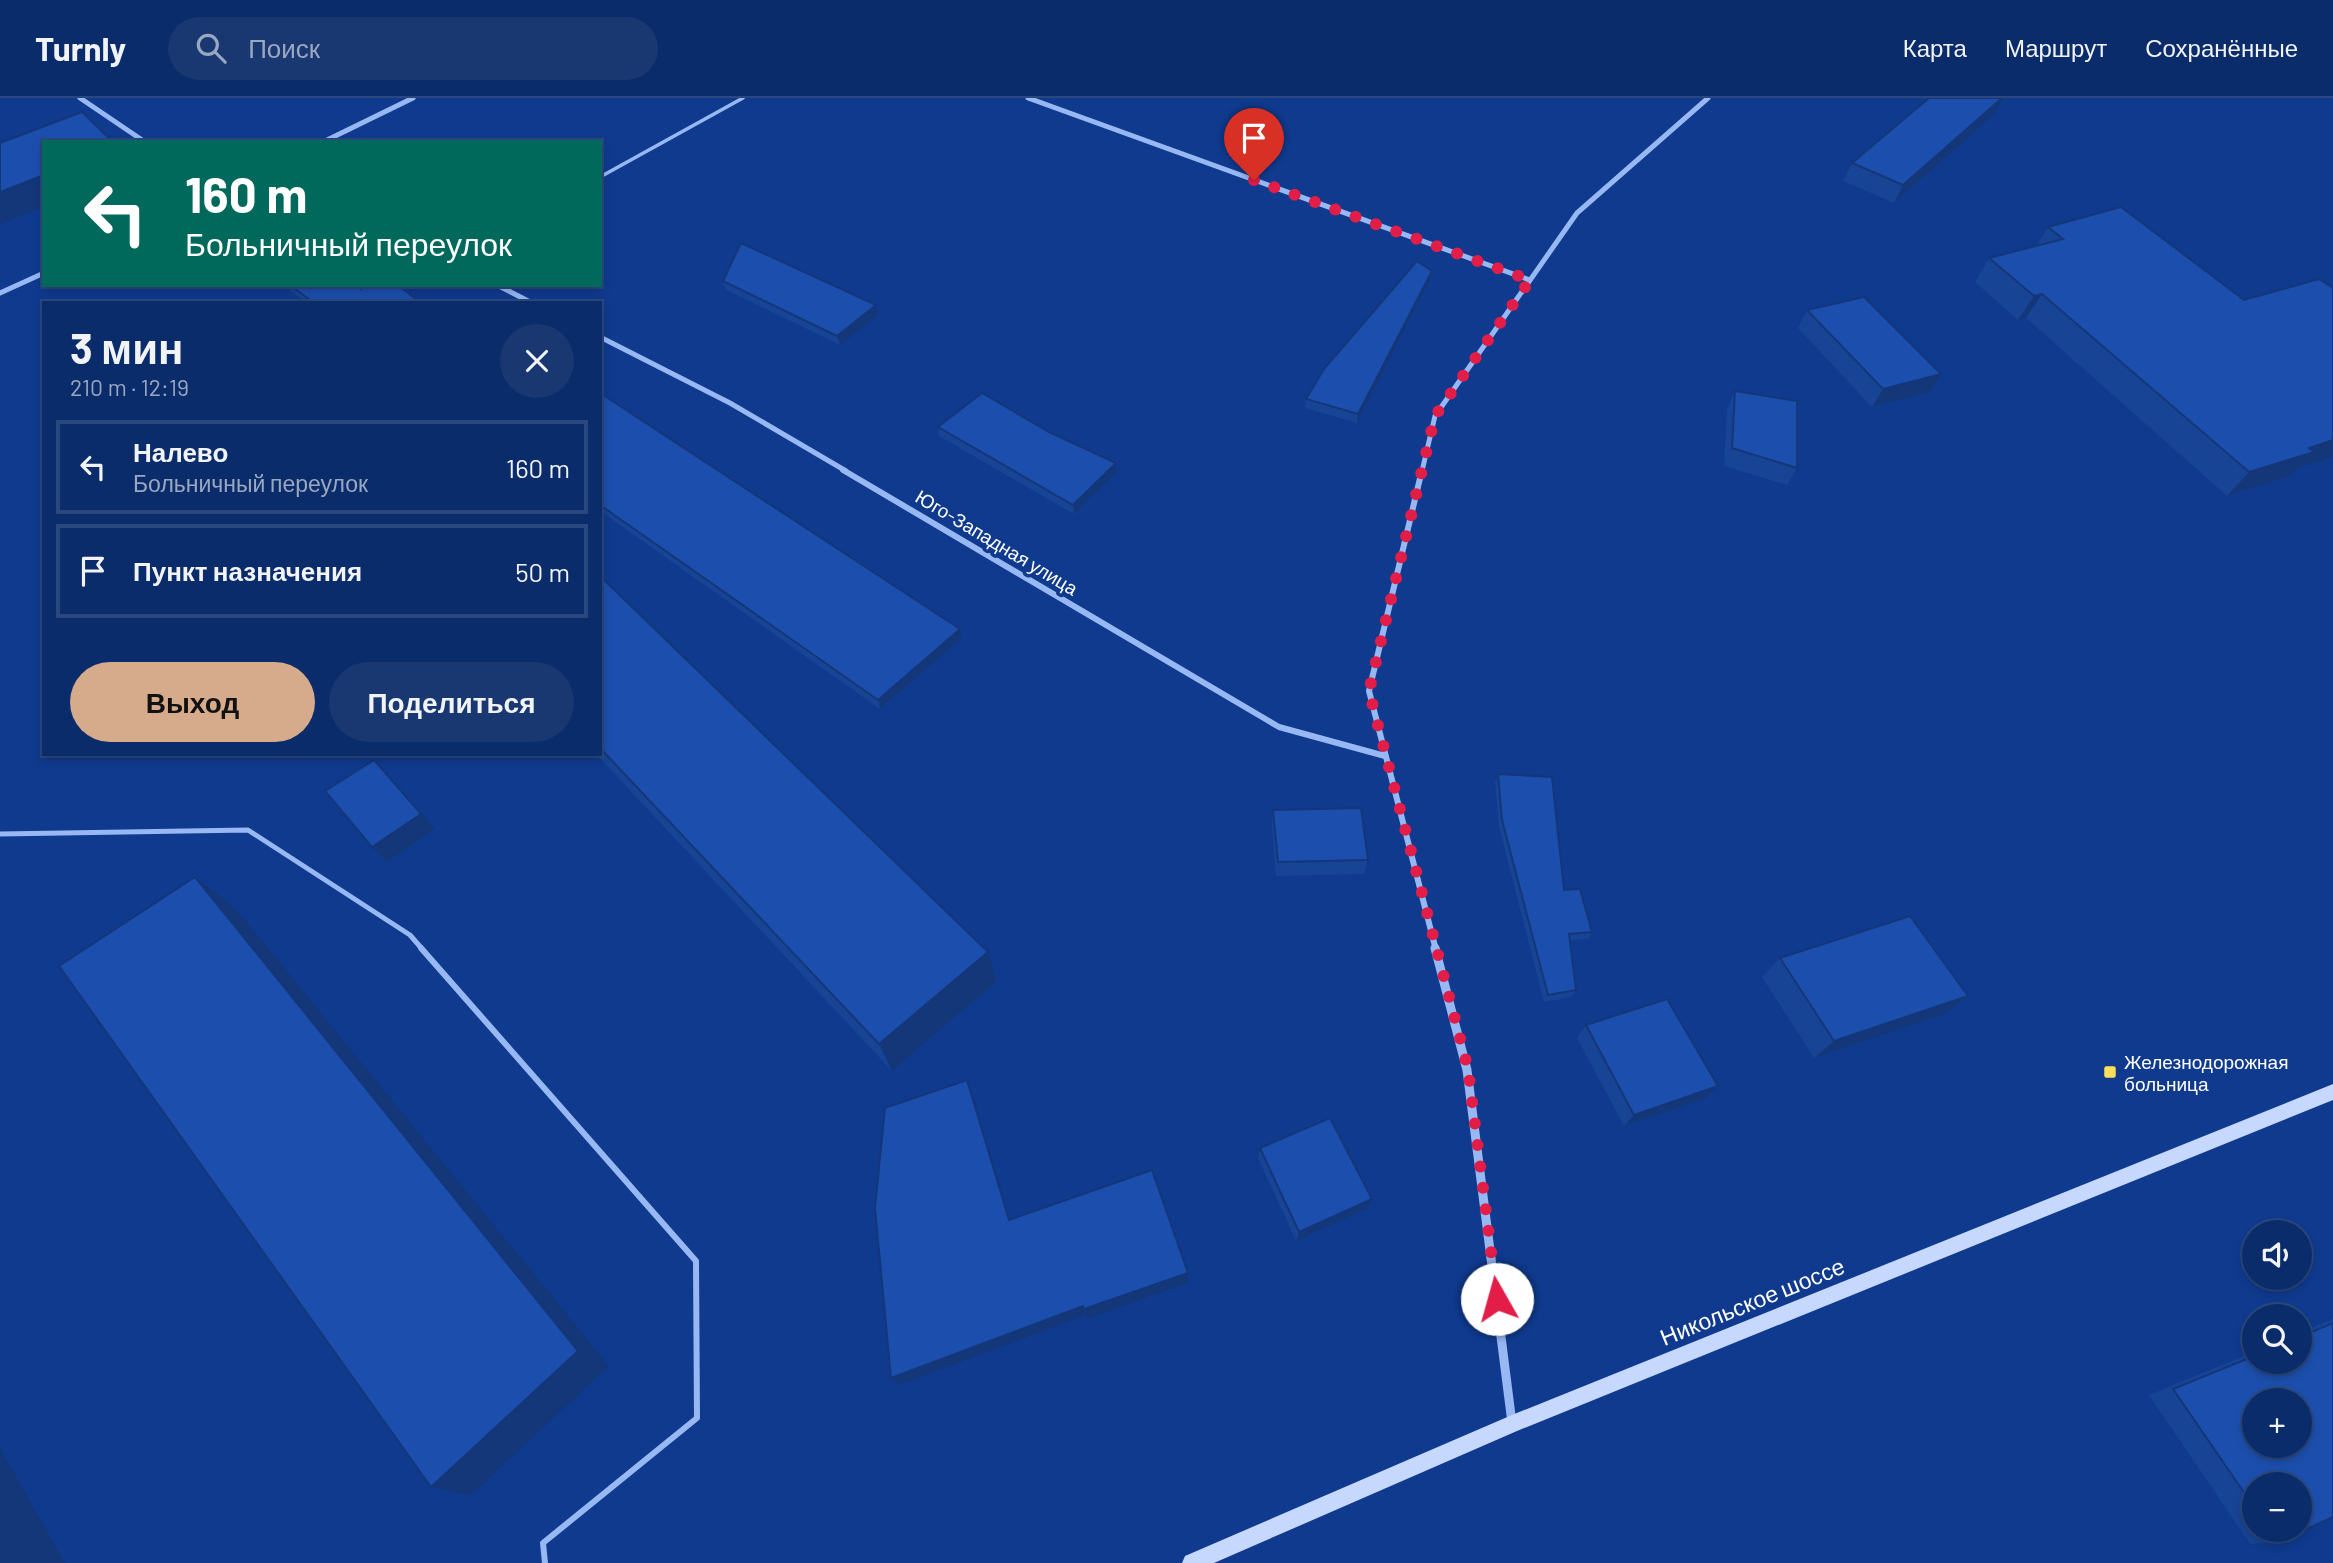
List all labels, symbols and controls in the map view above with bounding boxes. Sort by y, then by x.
search box [168,17,658,80]
text: Turnly [35,28,126,68]
icon: search [192,29,230,67]
text: Поиск [248,32,320,63]
text: Карта [1903,33,1967,62]
text: Маршрут [2005,33,2107,62]
text: Сохранённые [2145,33,2298,62]
pin [1224,108,1284,180]
icon: arrive [1235,119,1273,157]
text: 160 m [185,164,307,223]
icon: left [70,168,161,259]
text: Больничный переулок [185,224,512,262]
text: 3 мин [70,322,183,372]
button: close [500,324,574,398]
text: 210 m · 12:19 [70,373,189,401]
text: Налево [133,436,228,467]
icon: left [74,448,112,486]
text: 160 m [506,452,570,483]
text: Больничный переулок [133,469,368,497]
street label: Юго-Западная улица [912,484,1083,600]
icon: arrive [74,552,112,590]
text: Пункт назначения [133,555,362,586]
text: 50 m [515,556,570,587]
button: Выход [70,662,315,742]
button: Поделиться [329,662,574,742]
place label: Железнодорожная больница [2124,1050,2288,1095]
marker: Железнодорожная больница [2102,1064,2118,1080]
map controls [2242,1220,2312,1542]
button: sound [2242,1220,2312,1290]
street label: Никольское шоссе [1656,1251,1848,1351]
position arrow [1460,1262,1534,1336]
button: search [2242,1304,2312,1374]
button: + [2242,1388,2312,1458]
button: − [2242,1472,2312,1542]

